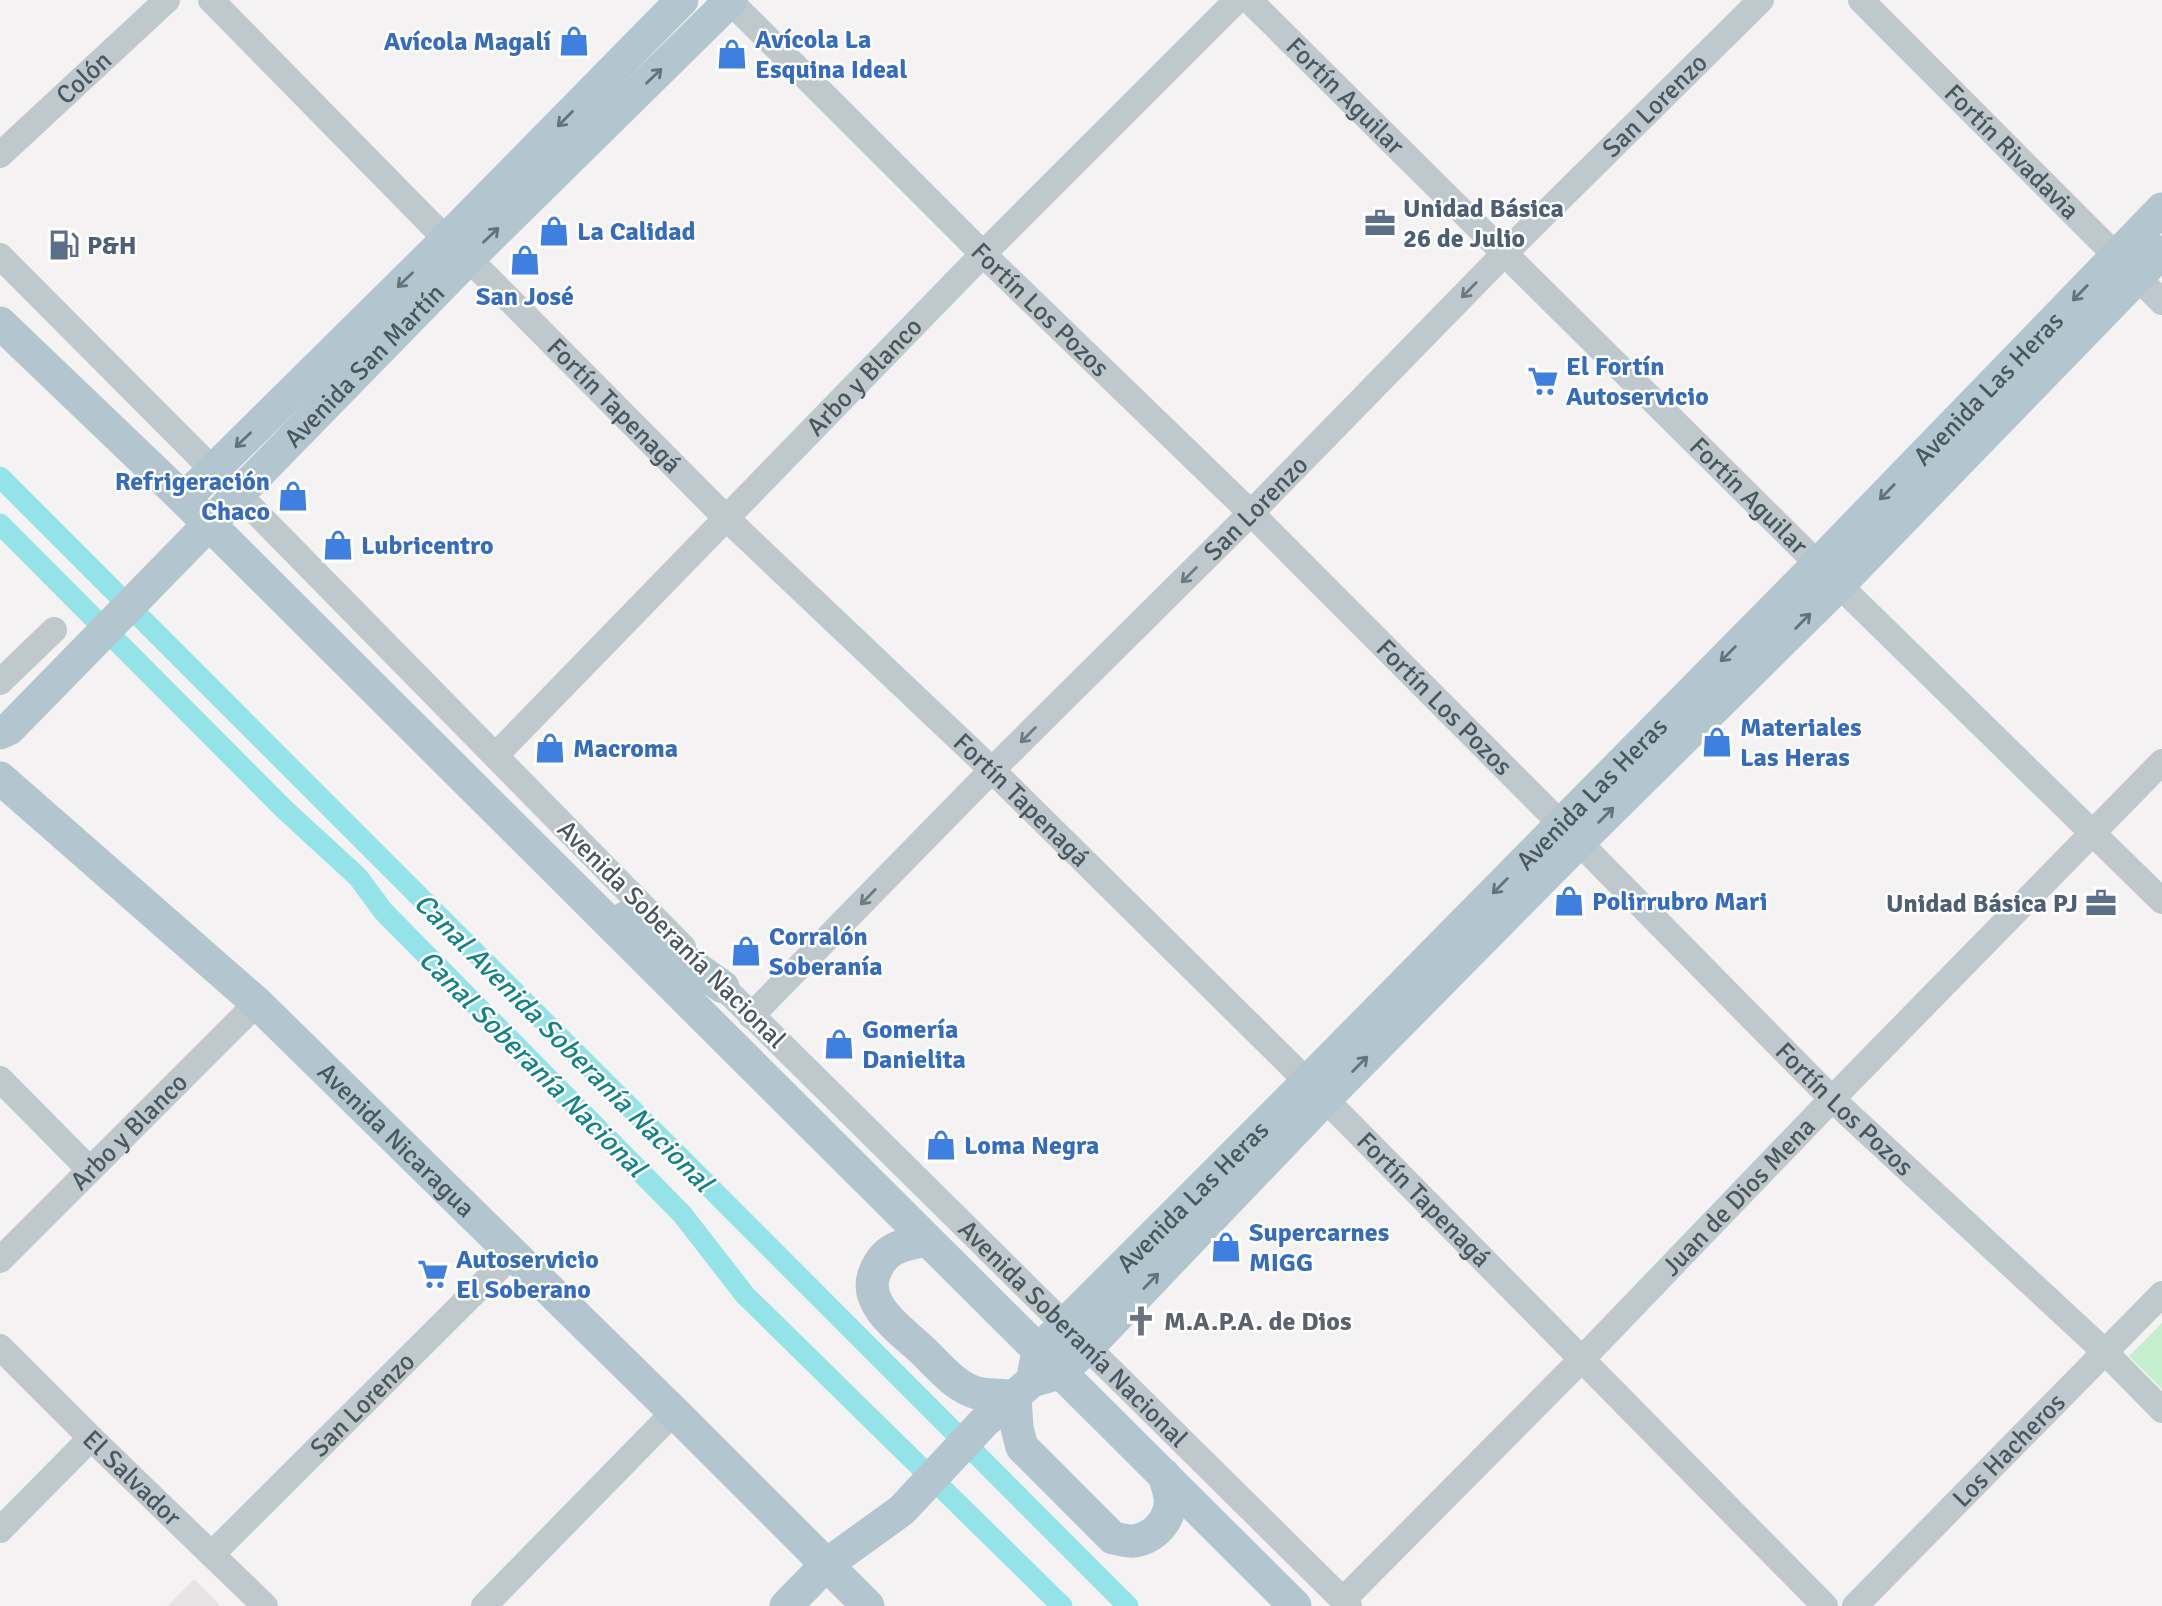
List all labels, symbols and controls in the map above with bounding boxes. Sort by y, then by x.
shop icon: Avícola Magalí [557,24,591,58]
place label: Avícola La Esquina Ideal [755,24,907,86]
place label: Avícola Magalí [384,26,551,58]
street label: Fortín Aguilar [1279,31,1411,162]
shop icon: Avícola La Esquina Ideal [715,37,749,71]
street label: Colón [50,45,119,112]
street label: San Lorenzo [1596,47,1715,165]
one-way arrow [645,68,662,85]
street label: Fortín Rivadavia [1937,78,2086,227]
one-way arrow [557,110,574,127]
place label: Unidad Básica 26 de Julio [1403,193,1564,255]
office icon: Unidad Básica 26 de Julio [1363,206,1397,240]
shop icon: La Calidad [537,214,571,248]
place label: La Calidad [577,216,696,248]
one-way arrow [483,227,500,244]
fuel station icon: P&H [47,228,81,262]
place label: P&H [87,230,137,262]
street label: Fortín Los Pozos [964,236,1115,384]
shop icon: San José [508,243,542,277]
one-way arrow [397,272,414,289]
street label: Avenida San Martín [278,278,452,455]
place label: San José [476,281,574,313]
one-way arrow [1461,281,1478,298]
one-way arrow [2071,284,2088,301]
street label: Avenida Las Heras [1907,305,2071,473]
street label: Arbo y Blanco [800,311,929,443]
street label: Fortín Tapenagá [540,332,688,481]
place label: El Fortín Autoservicio [1566,351,1709,413]
supermarket icon: El Fortín Autoservicio [1526,364,1560,398]
one-way arrow [234,431,251,448]
street label: Fortín Aguilar [1682,431,1814,562]
street label: San Lorenzo [1197,449,1315,568]
place label: Refrigeración Chaco [115,466,270,528]
shop icon: Refrigeración Chaco [276,479,310,513]
one-way arrow [1879,483,1896,500]
shop icon: Lubricentro [321,528,355,562]
place label: Lubricentro [361,530,494,562]
one-way arrow [1181,566,1198,583]
one-way arrow [1794,612,1811,629]
street label: Fortín Los Pozos [1369,633,1519,783]
one-way arrow [1720,646,1737,663]
street label: Avenida Las Heras [1510,711,1675,877]
place label: Materiales Las Heras [1740,712,1862,774]
shop icon: Materiales Las Heras [1700,725,1734,759]
one-way arrow [1019,726,1036,743]
street label: Fortín Tapenagá [946,727,1096,874]
shop icon: Macroma [533,731,567,765]
place label: Macroma [573,733,678,765]
one-way arrow [1598,807,1615,824]
street label: Avenida Soberanía Nacional [550,814,792,1056]
one-way arrow [1491,877,1508,894]
shop icon: Polirrubro Mari [1552,884,1586,918]
water label: Canal Avenida Soberanía Nacional [407,886,721,1200]
place label: Polirrubro Mari [1592,886,1768,918]
office icon: Unidad Básica PJ [2084,886,2118,920]
one-way arrow [860,888,877,905]
place label: Unidad Básica PJ [1886,888,2078,920]
place label: Corralón Soberanía [769,921,883,983]
shop icon: Corralón Soberanía [729,934,763,968]
water label: Canal Soberanía Nacional [412,943,654,1186]
place label: Gomería Danielita [862,1014,966,1076]
shop icon: Gomería Danielita [822,1027,856,1061]
street label: Fortín Los Pozos [1768,1036,1920,1183]
one-way arrow [1351,1055,1368,1072]
street label: Avenida Nicaragua [310,1056,481,1225]
street label: Arbo y Blanco [64,1067,195,1197]
street label: Juan de Dios Mena [1656,1111,1823,1283]
street label: Avenida Las Heras [1111,1114,1276,1280]
street label: Fortín Tapenagá [1349,1126,1497,1275]
shop icon: Loma Negra [924,1128,958,1162]
place label: Loma Negra [964,1130,1099,1162]
street label: Avenida Soberanía Nacional [951,1214,1194,1455]
place label: Supercarnes MIGG [1249,1217,1389,1279]
shop icon: Supercarnes MIGG [1209,1230,1243,1264]
place label: Autoservicio El Soberano [456,1244,599,1306]
supermarket icon: Autoservicio El Soberano [416,1257,450,1291]
one-way arrow [1143,1273,1160,1290]
church icon: M.A.P.A. de Dios [1124,1304,1158,1338]
place label: M.A.P.A. de Dios [1164,1306,1351,1338]
street label: San Lorenzo [304,1346,422,1464]
street label: Los Hacheros [1946,1387,2072,1514]
street label: El Salvador [76,1424,188,1534]

